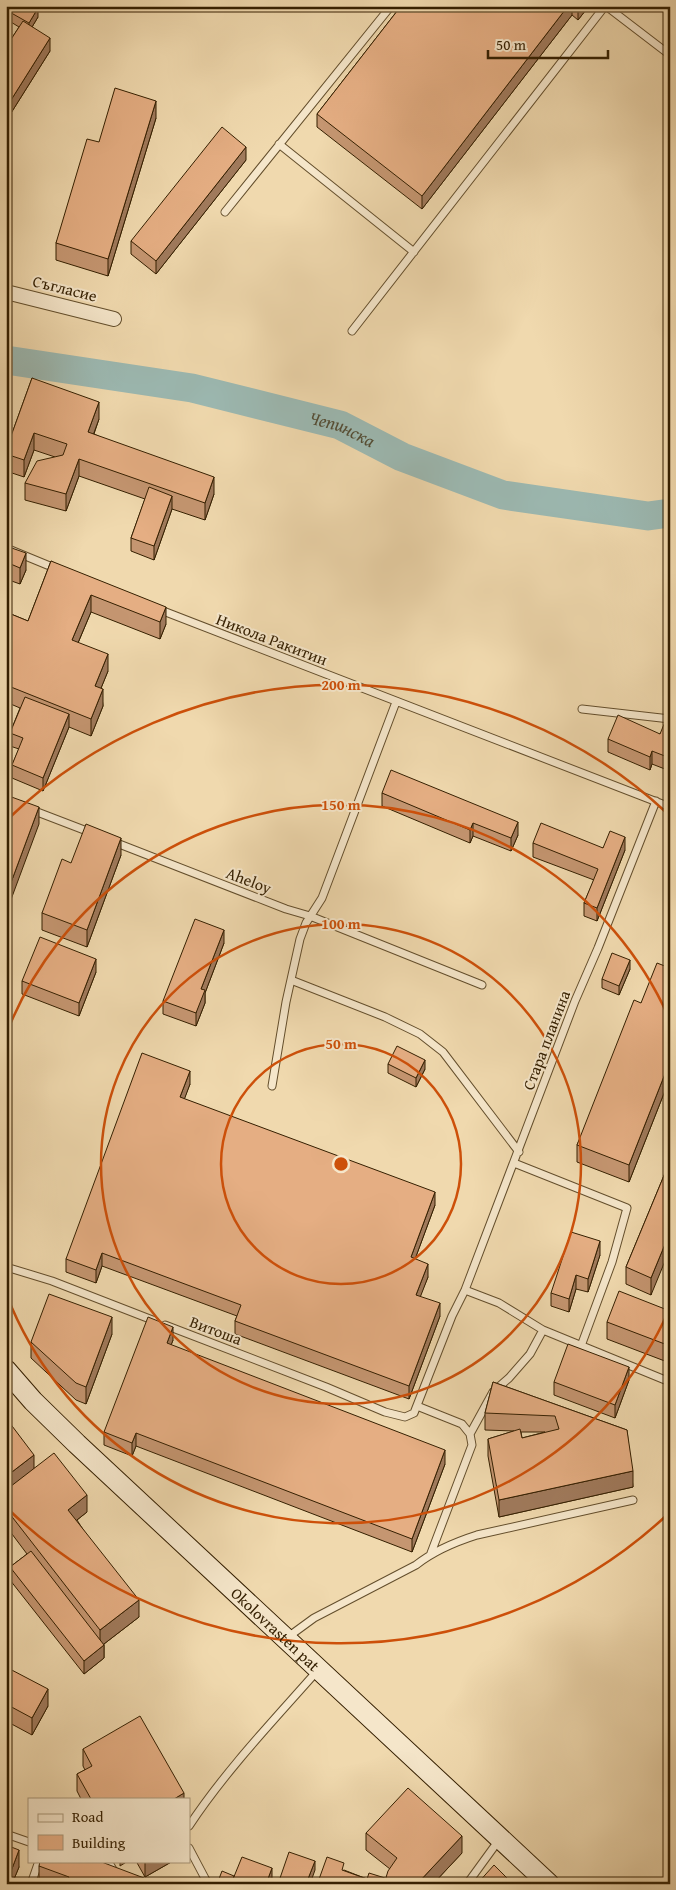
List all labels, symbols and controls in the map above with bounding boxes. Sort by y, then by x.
scale bar [488,28,608,60]
text: 50 m [496,34,527,55]
street label: Съгласие [30,268,100,308]
water label: Чепинска [307,404,381,454]
street label: Никола Ракитин [213,607,331,671]
text: 200 m [321,674,361,695]
text: 150 m [321,794,361,815]
street label: Aheloy [223,860,275,900]
text: 100 m [321,913,361,934]
street label: Стара планина [516,986,576,1093]
text: 50 m [325,1033,357,1054]
centre of rings [332,1155,350,1173]
street label: Витоша [186,1309,246,1351]
street label: Okolovrasten pat [226,1581,326,1677]
legend [28,1798,190,1862]
text: Road [72,1806,103,1827]
text: Building [72,1832,126,1853]

